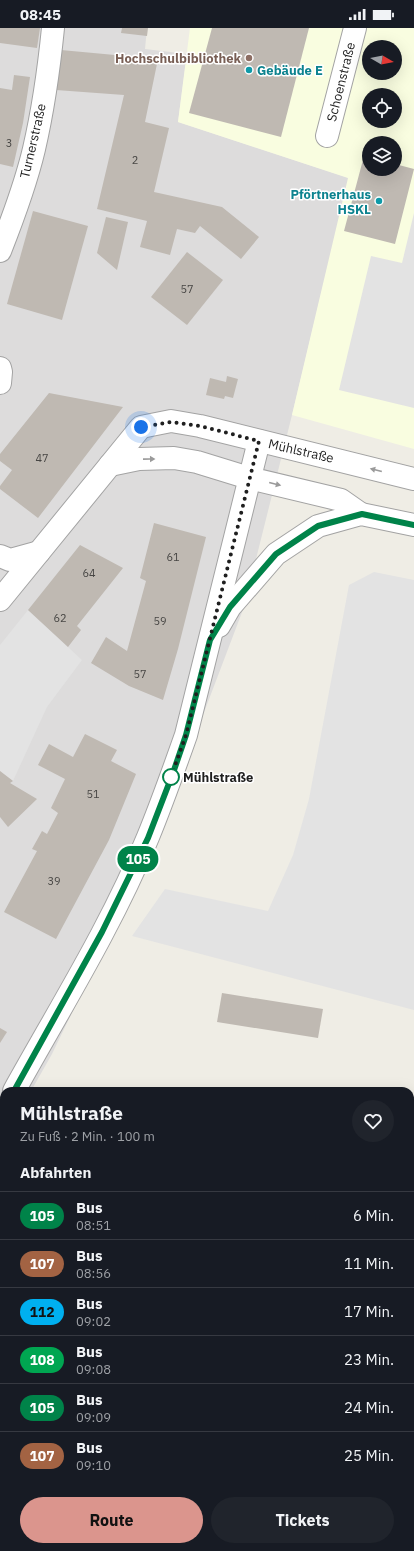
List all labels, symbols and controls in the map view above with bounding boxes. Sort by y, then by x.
text: 08:45 [20,5,61,24]
north arrow [362,40,402,80]
map controls [362,40,402,176]
street label: Schoenstraße [323,41,359,123]
place label: Hochschulbibliothek [115,50,241,67]
marker: Hochschulbibliothek [244,53,254,63]
place label: Gebäude E [257,62,323,79]
marker: Gebäude E [244,65,254,75]
button: locate [362,88,402,128]
street label: Turnerstraße [16,102,50,180]
house number: 3 [6,136,12,150]
button: layers [362,136,402,176]
house number: 2 [132,153,138,167]
place label: Pförtnerhaus HSKL [290,186,371,218]
marker: Pförtnerhaus HSKL [374,196,384,206]
house number: 57 [180,282,194,296]
your location [131,417,151,437]
street label: Mühlstraße [267,435,335,467]
house number: 47 [35,451,49,465]
one-way arrow [143,455,155,462]
one-way arrow [370,466,382,472]
one-way arrow [269,482,282,488]
house number: 61 [166,550,180,564]
house number: 64 [82,566,96,580]
house number: 62 [53,611,67,625]
house number: 59 [153,614,167,628]
house number: 57 [133,667,147,681]
marker: Mühlstraße [162,768,180,786]
place label: Mühlstraße [183,769,253,786]
house number: 51 [86,787,100,801]
line badge: 105 [115,846,161,872]
text: 105 [125,850,151,868]
house number: 39 [47,874,61,888]
button: heart [352,1100,394,1142]
text: Mühlstraße [20,1101,123,1125]
text: Zu Fuß · 2 Min. · 100 m [20,1128,155,1145]
text: Abfahrten [20,1163,91,1182]
text: Bus [76,1198,103,1217]
text: 6 Min. [353,1206,394,1225]
text: 105 [29,1207,55,1225]
text: 08:51 [76,1217,111,1234]
text: Bus [76,1246,103,1265]
text: 11 Min. [344,1254,394,1273]
text: 107 [29,1255,55,1273]
text: 08:56 [76,1265,111,1282]
text: Bus [76,1294,103,1313]
text: 17 Min. [344,1302,394,1321]
text: 112 [29,1303,55,1321]
text: 09:02 [76,1313,111,1330]
text: Bus [76,1342,103,1361]
text: 23 Min. [344,1350,394,1369]
text: 108 [29,1351,55,1369]
text: 09:08 [76,1361,111,1378]
text: Bus [76,1390,103,1409]
text: 24 Min. [344,1398,394,1417]
text: 105 [29,1399,55,1417]
text: 09:09 [76,1409,111,1426]
text: Bus [76,1438,103,1457]
text: 25 Min. [344,1446,394,1465]
text: 107 [29,1447,55,1465]
text: 09:10 [76,1457,111,1474]
button: Route [20,1497,203,1543]
button: Tickets [211,1497,394,1543]

